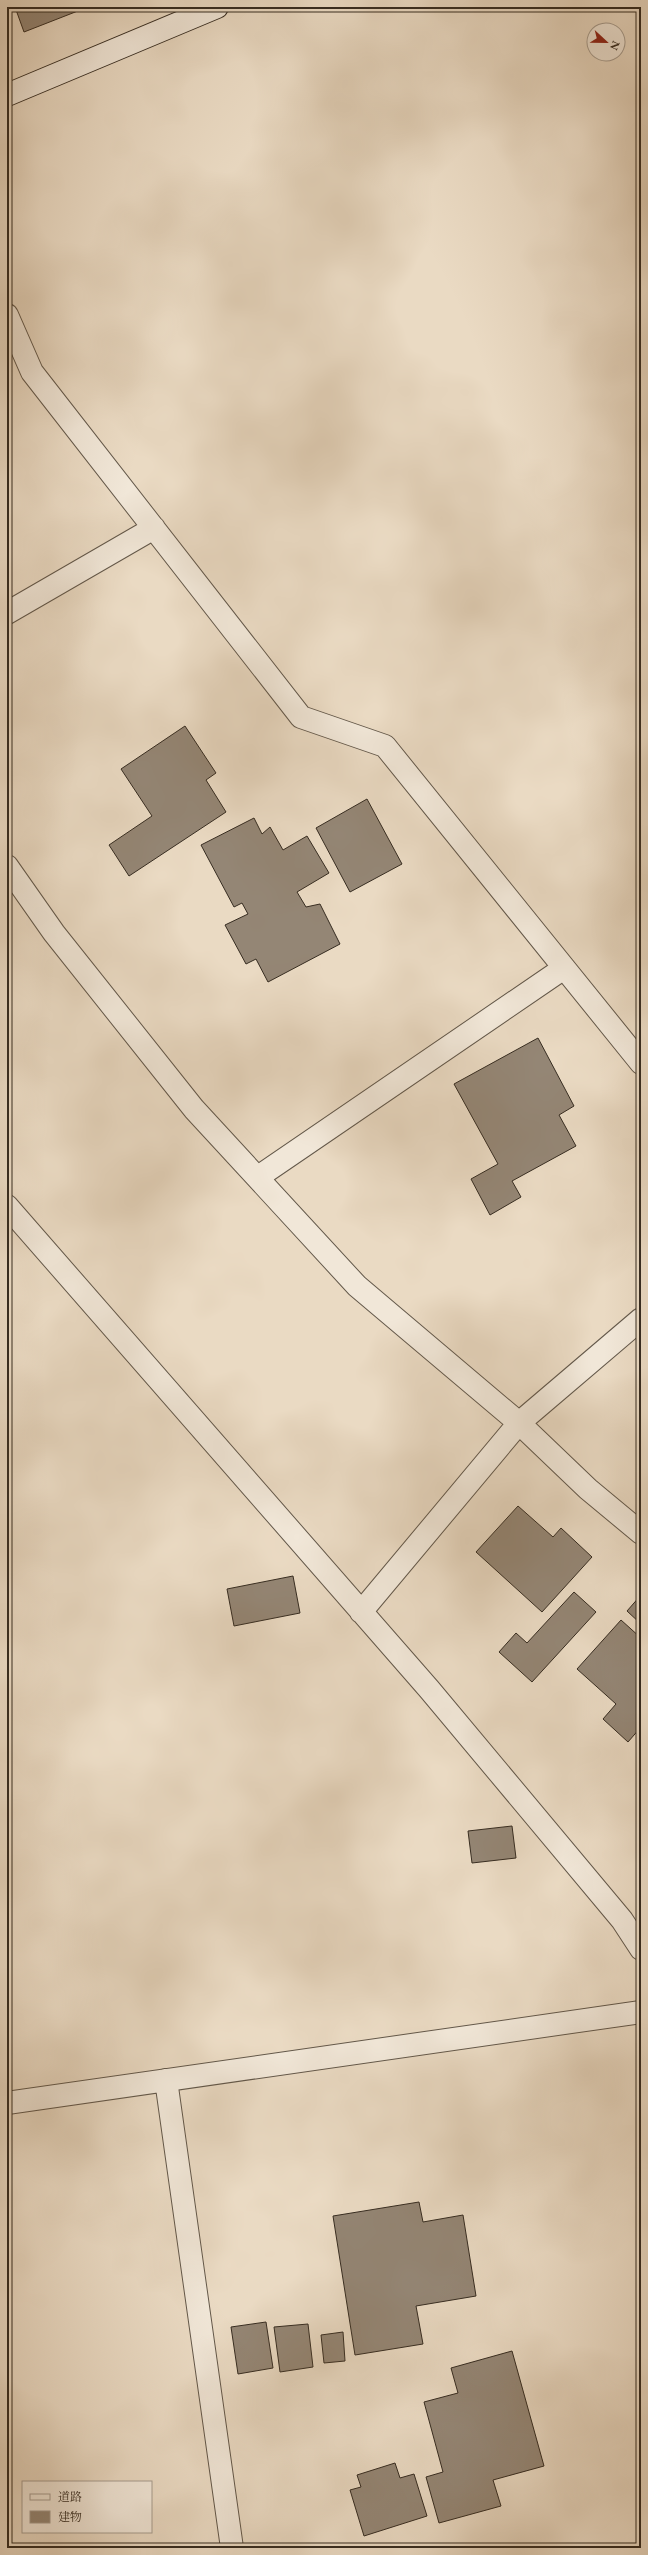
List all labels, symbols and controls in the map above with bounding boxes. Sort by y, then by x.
north arrow [586,22,626,62]
text: N [607,39,623,53]
legend [22,2481,152,2533]
text: 道路 [58,2489,82,2505]
text: 建物 [58,2509,82,2525]

